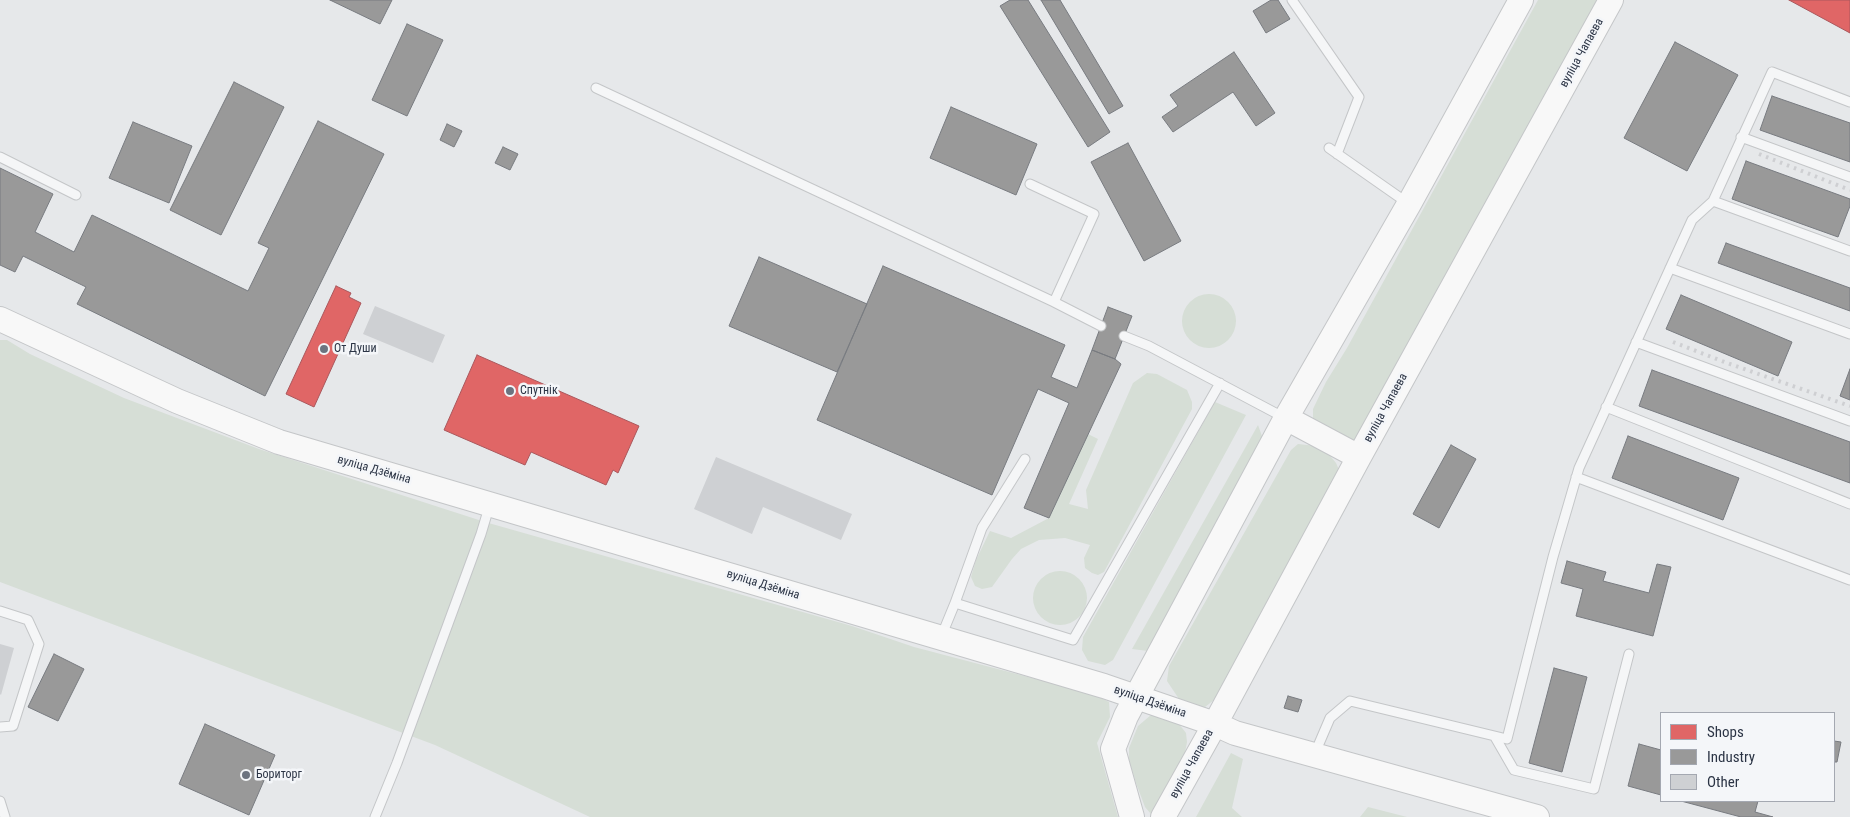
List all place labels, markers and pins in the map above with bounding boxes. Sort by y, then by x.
place label: От Души [334,342,377,356]
marker: От Души [318,343,330,355]
place label: Спутнік [520,384,558,398]
marker: Спутнік [504,385,516,397]
place label: Бориторг [256,768,302,782]
marker: Бориторг [240,769,252,781]

